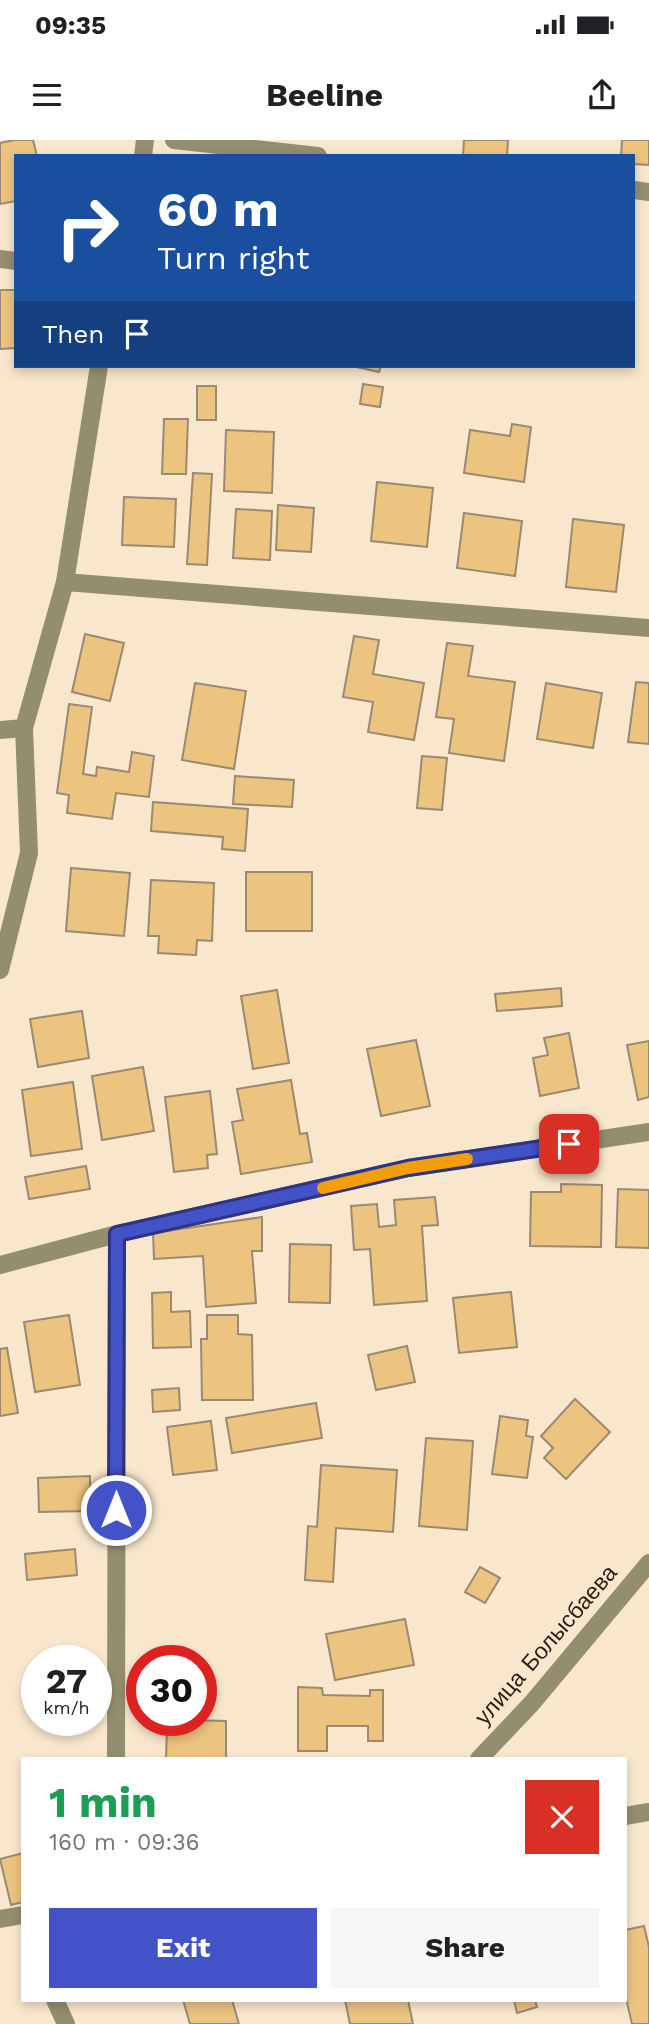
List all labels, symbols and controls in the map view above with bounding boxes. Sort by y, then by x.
text: 09:35 [35,10,106,40]
icon: menu [28,76,66,114]
text: Beeline [266,76,383,114]
icon: share [583,76,621,114]
text: 60 m [157,180,279,238]
icon: right [42,182,133,273]
text: Turn right [157,239,309,277]
icon: arrive [118,315,156,353]
text: Then [42,319,104,349]
pin [539,1114,599,1174]
icon: arrive [550,1125,588,1163]
position arrow [79,1473,153,1547]
street label: улица Болысбаева [469,1559,623,1730]
speed limit sign: 30 [126,1645,217,1736]
text: 27 [46,1660,87,1702]
text: km/h [43,1697,90,1718]
text: 1 min [49,1778,157,1827]
button: close [525,1780,599,1854]
text: 160 m · 09:36 [49,1829,200,1856]
button: Exit [49,1908,317,1988]
button: Share [331,1908,599,1988]

